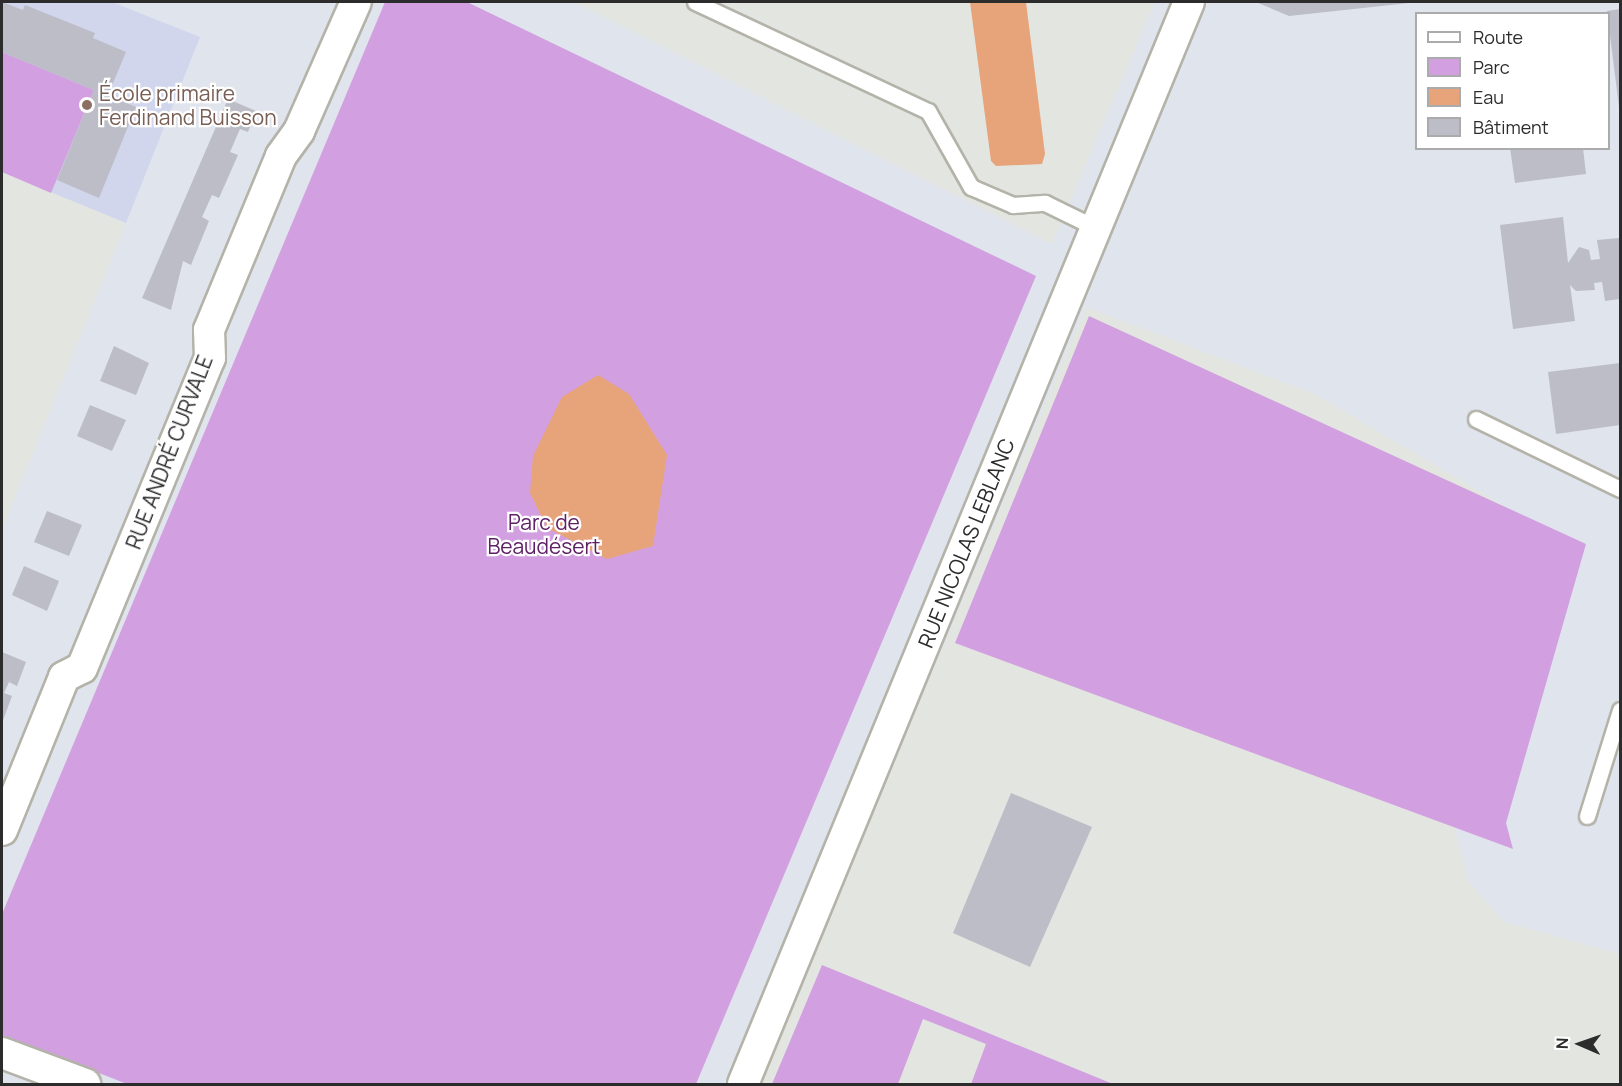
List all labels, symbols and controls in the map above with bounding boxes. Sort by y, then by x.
legend [1415,12,1610,150]
text: Route [1473,25,1523,49]
text: Parc [1473,55,1510,79]
place label: École primaire Ferdinand Buisson [99,80,277,130]
text: Eau [1473,85,1504,109]
marker: École primaire Ferdinand Buisson [80,98,94,112]
text: Bâtiment [1473,115,1549,139]
street label: RUE ANDRÉ CURVALE [120,352,218,552]
street label: RUE NICOLAS LEBLANC [912,435,1020,651]
park label: Parc de Beaudésert [487,509,601,559]
north arrow [1550,1014,1610,1074]
text: N [1551,1037,1573,1050]

